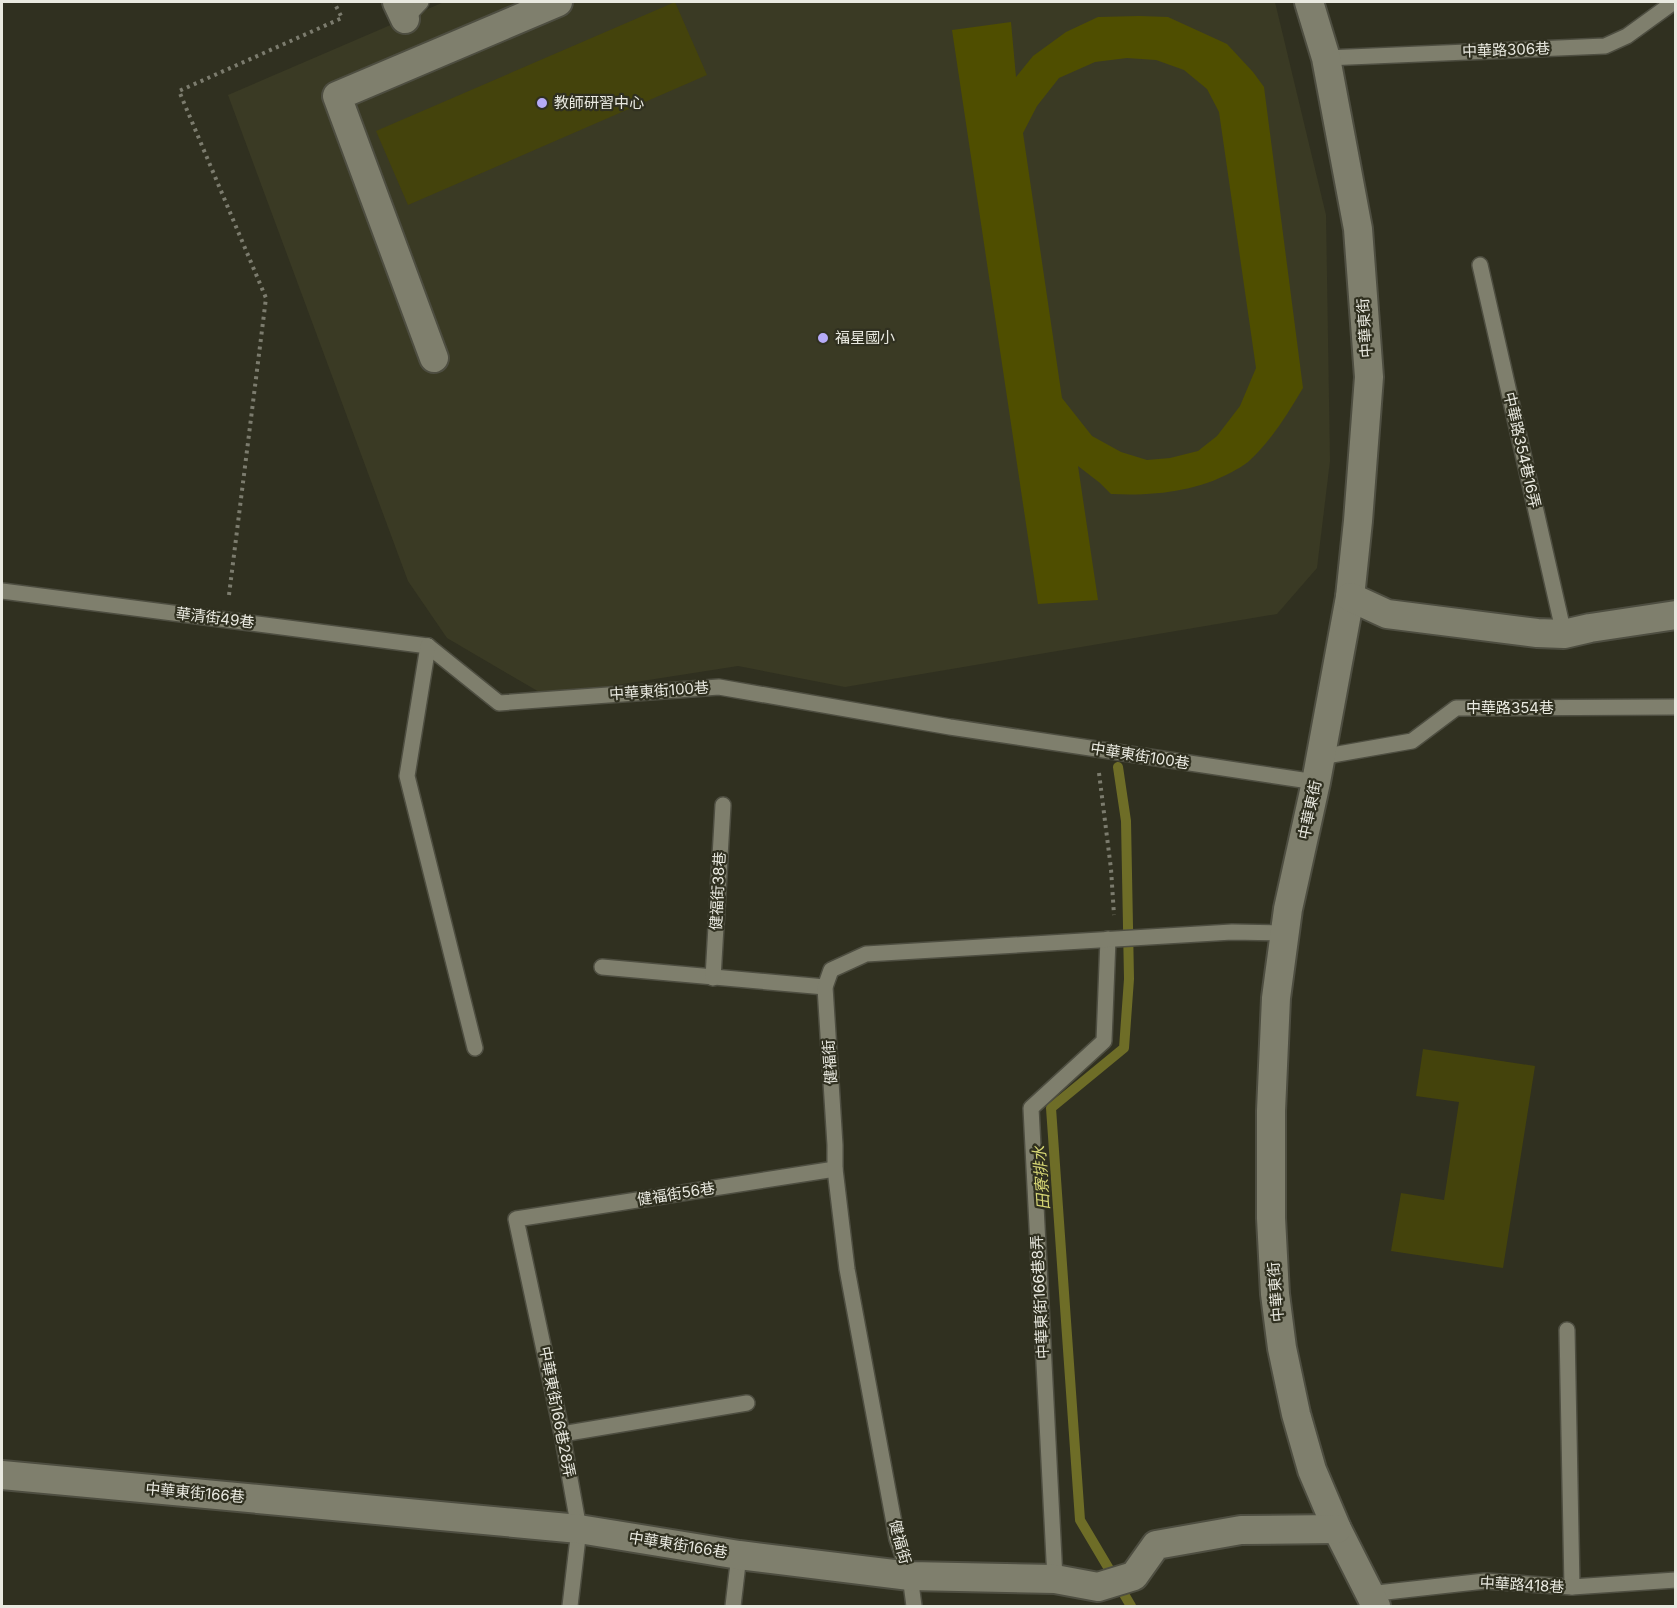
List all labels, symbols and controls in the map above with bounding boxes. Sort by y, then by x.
street label: 中華路306巷 [1462,38,1550,61]
place label: 教師研習中心 [554,93,644,112]
marker: 教師研習中心 [535,96,549,110]
street label: 中華東街 [1353,297,1376,359]
place label: 福星國小 [835,328,895,347]
marker: 福星國小 [816,331,830,345]
street label: 中華路354巷16弄 [1500,390,1545,510]
street label: 華清街49巷 [175,603,255,632]
street label: 中華東街100巷 [608,678,710,703]
street label: 中華路354巷 [1466,698,1554,717]
street label: 中華東街100巷 [1089,738,1191,773]
street label: 中華東街 [1294,779,1325,841]
street label: 健福街38巷 [706,851,729,931]
street label: 健福街 [818,1039,841,1085]
water label: 田寮排水 [1029,1144,1053,1211]
street label: 健福街56巷 [636,1178,716,1209]
street label: 中華東街166巷8弄 [1027,1235,1052,1359]
street label: 中華東街 [1263,1261,1288,1323]
street label: 中華東街166巷28弄 [535,1345,580,1479]
street label: 中華東街166巷 [145,1479,246,1506]
street label: 健福街 [885,1518,915,1566]
street label: 中華東街166巷 [627,1527,729,1562]
street label: 中華路418巷 [1479,1573,1565,1596]

